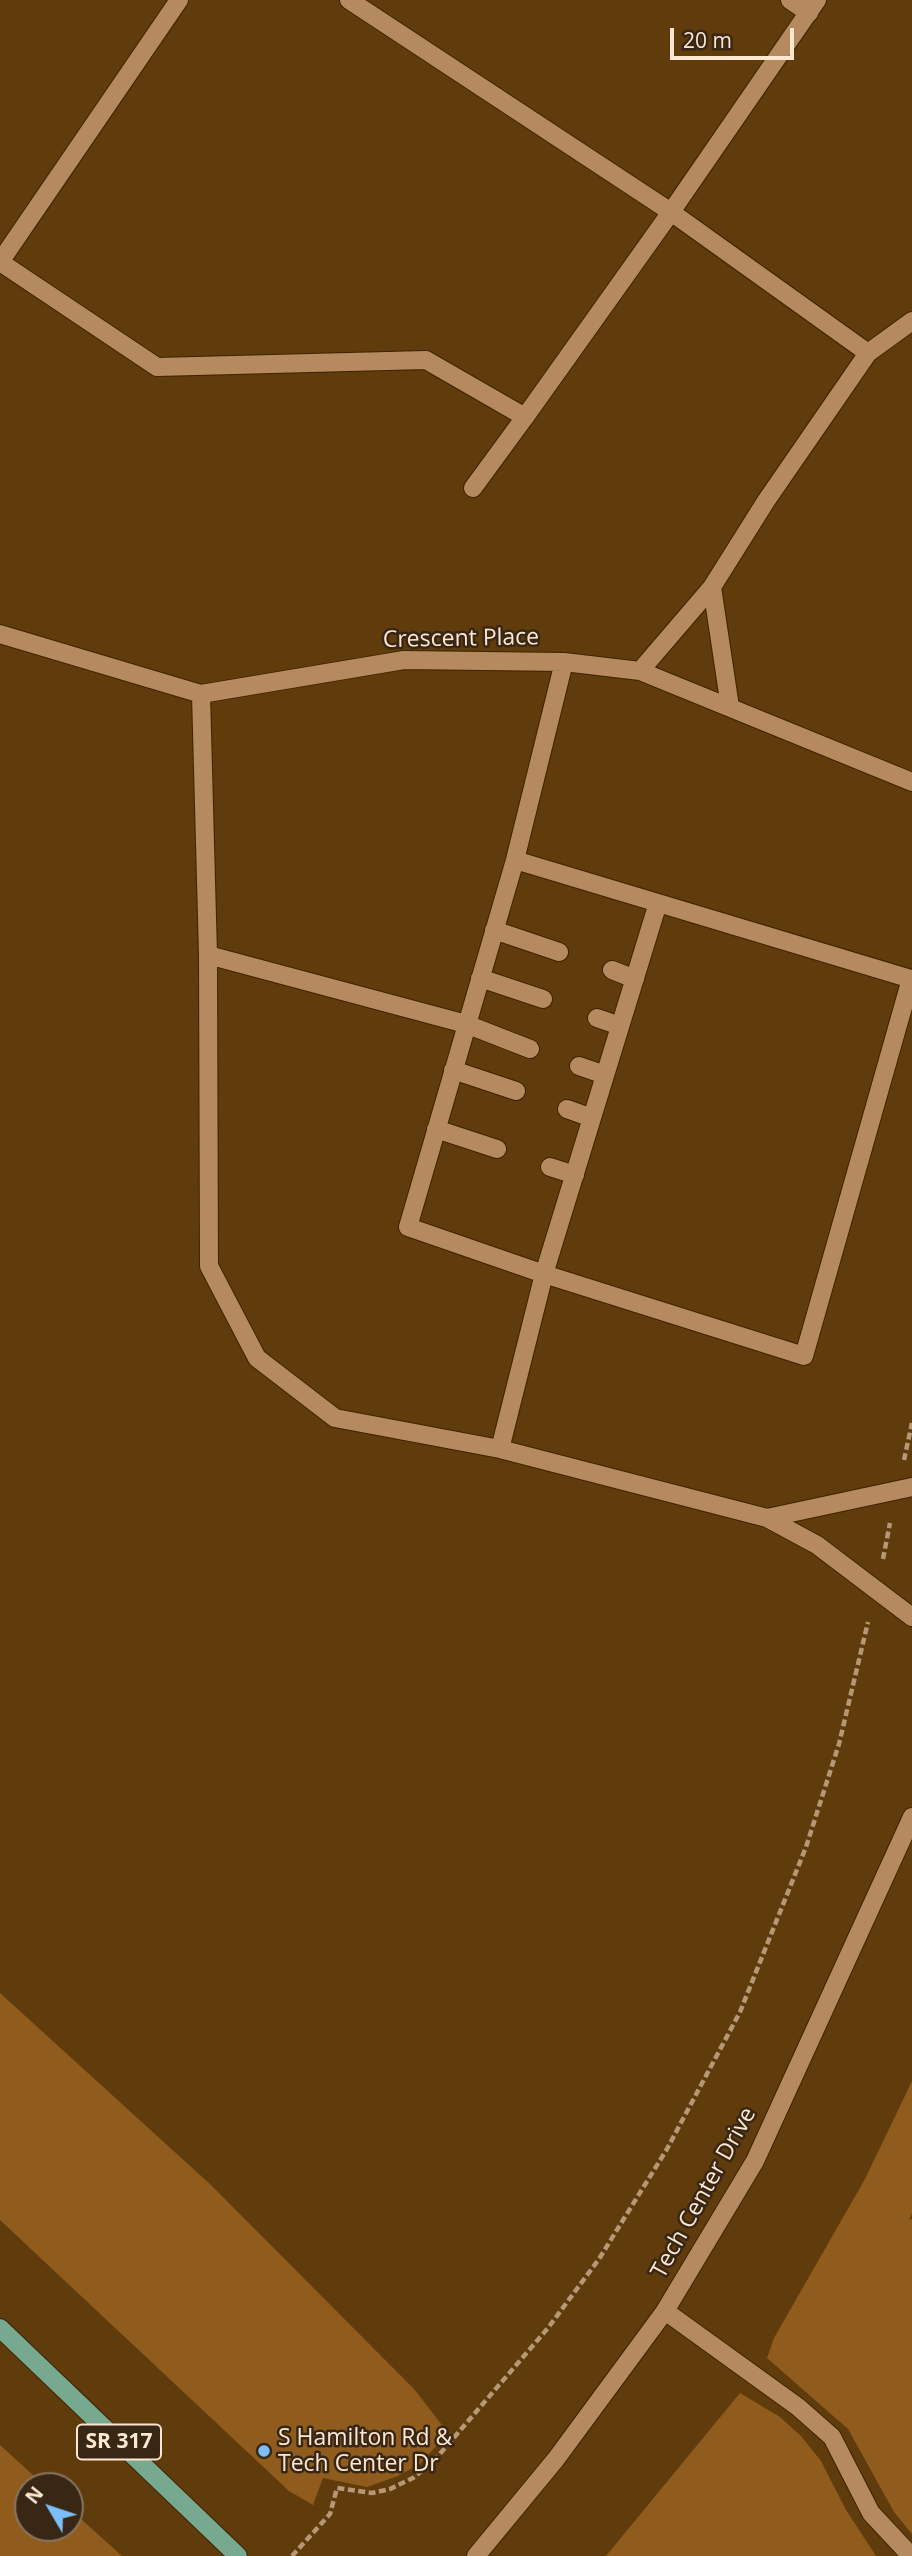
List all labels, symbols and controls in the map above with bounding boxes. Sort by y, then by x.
scale bar [674,14,798,58]
text: 20 m [683,26,732,54]
street label: Crescent Place [383,624,539,654]
street label: Tech Center Drive [646,2103,762,2283]
road number: SR 317 [77,2424,161,2460]
place label: S Hamilton Rd & Tech Center Dr [278,2424,452,2478]
marker: S Hamilton Rd & Tech Center Dr [256,2443,272,2459]
north arrow [14,2472,84,2542]
text: N [19,2481,49,2509]

